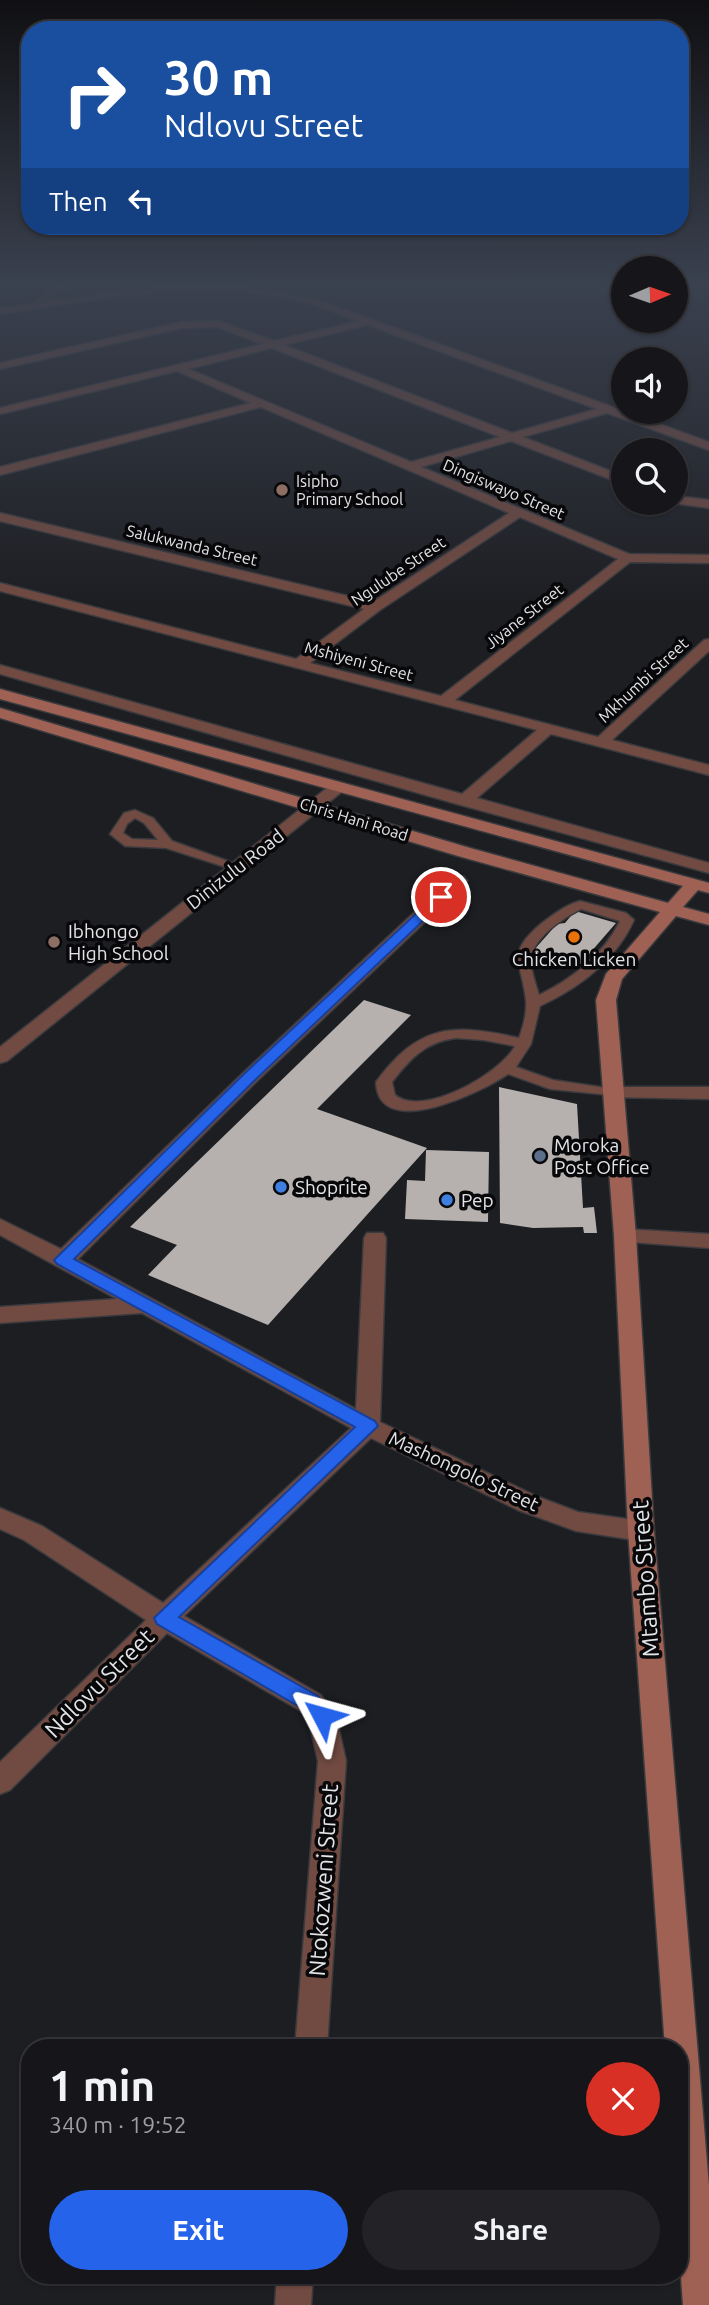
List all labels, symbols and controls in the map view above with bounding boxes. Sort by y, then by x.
icon: right [49,49,140,140]
text: 30 m [164,49,273,104]
text: Ndlovu Street [164,107,363,143]
icon: left [122,182,160,220]
text: Then [49,187,108,216]
north arrow [611,256,688,332]
map controls [611,256,688,515]
button: sound [611,347,688,424]
button: search [611,438,688,515]
street label: Dingiswayo Street [440,455,568,523]
place label: Isipho Primary School [296,472,403,508]
marker: Isipho Primary School [274,482,290,498]
street label: Salukwanda Street [125,521,260,569]
street label: Ngulube Street [348,532,449,609]
street label: Jiyane Street [481,580,567,652]
street label: Mkhumbi Street [595,633,692,726]
street label: Mshiyeni Street [303,638,416,684]
street label: Chris Hani Road [298,794,410,844]
street label: Dinizulu Road [182,824,288,914]
pin [411,867,471,927]
icon: arrive [422,878,460,916]
place label: Ibhongo High School [68,920,169,964]
marker: Chicken Licken [566,929,582,945]
marker: Ibhongo High School [46,934,62,950]
place label: Chicken Licken [512,948,636,970]
place label: Moroka Post Office [554,1134,649,1178]
marker: Moroka Post Office [532,1148,548,1164]
place label: Shoprite [295,1176,368,1198]
marker: Shoprite [273,1179,289,1195]
place label: Pep [461,1189,494,1211]
marker: Pep [439,1192,455,1208]
street label: Mashongolo Street [386,1427,543,1516]
street label: Mtambo Street [627,1500,663,1658]
street label: Ndlovu Street [40,1624,158,1742]
position arrow [285,1679,359,1753]
street label: Ntokozweni Street [304,1783,342,1977]
text: 1 min [49,2062,155,2109]
button: close [586,2062,660,2136]
text: 340 m · 19:52 [49,2112,187,2137]
button: Exit [49,2190,348,2270]
button: Share [362,2190,660,2270]

